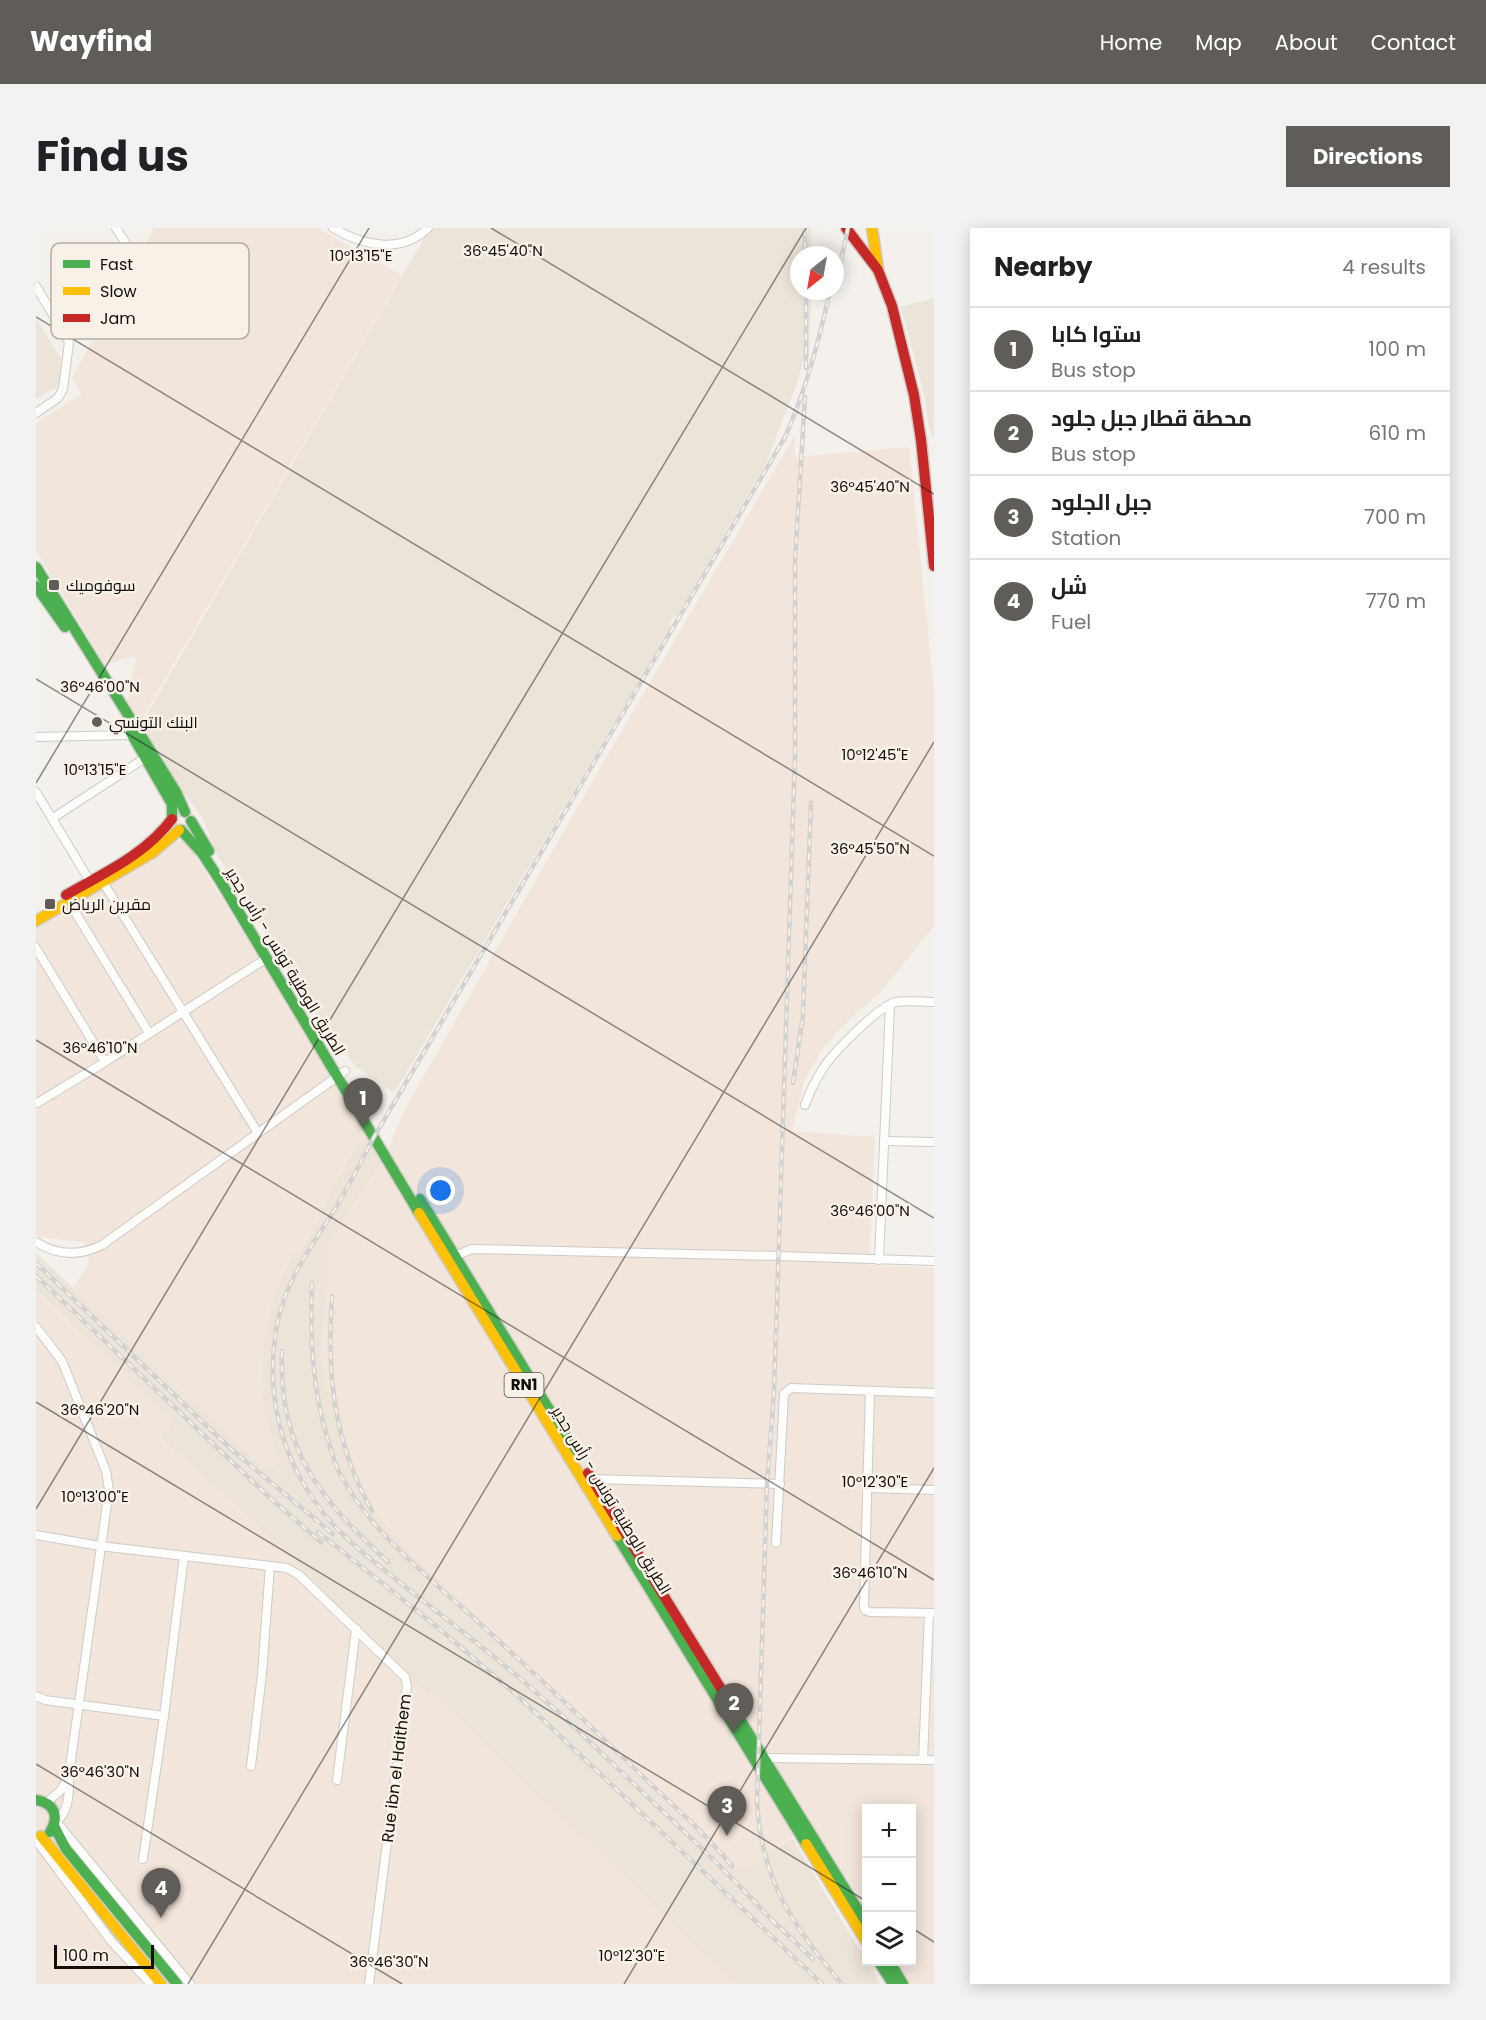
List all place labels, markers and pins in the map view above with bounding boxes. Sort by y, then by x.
place label: سوفوميك [66,574,136,597]
marker: سوفوميك [47,578,61,592]
place label: البنك التونسي [109,711,198,735]
marker: البنك التونسي [90,715,104,729]
place label: مقرين الرياض [62,893,151,916]
marker: مقرين الرياض [43,897,57,911]
pin: 1 [344,1078,382,1128]
pin: 2 [714,1684,754,1733]
pin: 3 [708,1786,746,1836]
pin: 4 [142,1868,180,1918]

